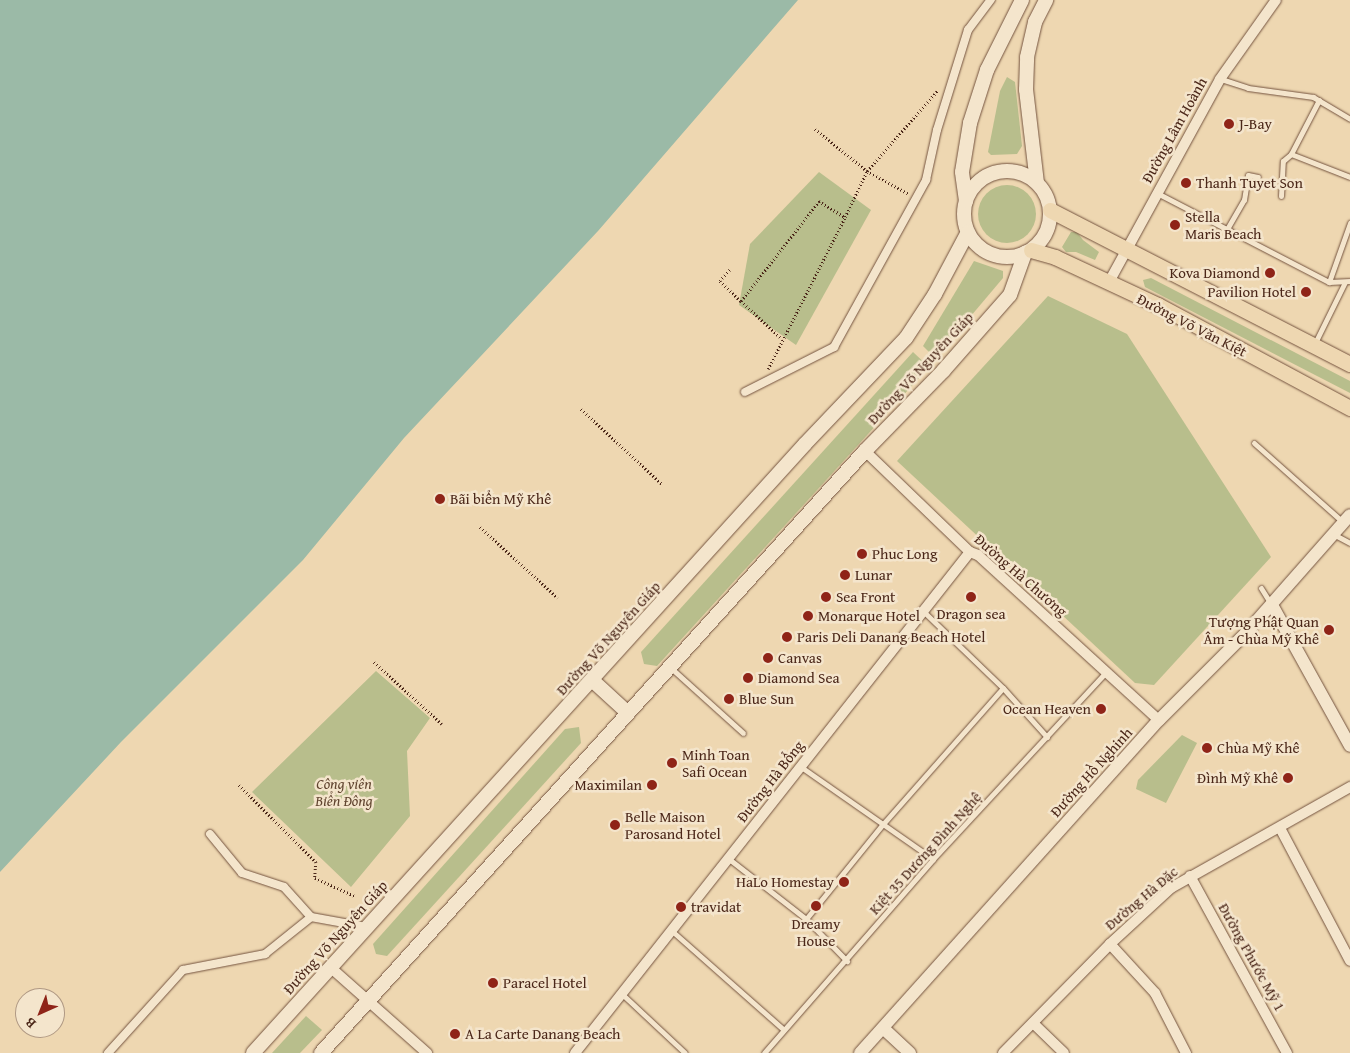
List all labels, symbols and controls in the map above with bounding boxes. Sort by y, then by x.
street label: Đường Lâm Hoành [1138,74,1210,186]
place label: J-Bay [1239,115,1272,133]
marker: J-Bay [1223,118,1235,130]
place label: Thanh Tuyet Son [1196,174,1303,192]
marker: Thanh Tuyet Son [1180,177,1192,189]
place label: Stella Maris Beach [1185,207,1262,242]
marker: Stella Maris Beach [1169,219,1181,231]
place label: Kova Diamond [1169,264,1260,282]
marker: Kova Diamond [1264,267,1276,279]
place label: Pavilion Hotel [1207,283,1296,301]
marker: Pavilion Hotel [1300,286,1312,298]
street label: Đường Võ Văn Kiệt [1134,290,1250,360]
street label: Đường Võ Nguyên Giáp [863,308,977,428]
place label: Bãi biển Mỹ Khê [450,490,551,508]
marker: Bãi biển Mỹ Khê [434,493,446,505]
street label: Đường Hà Chương [971,530,1071,620]
place label: Phuc Long [872,545,937,563]
marker: Phuc Long [856,548,868,560]
place label: Lunar [855,566,892,584]
marker: Lunar [839,569,851,581]
street label: Đường Võ Nguyên Giáp [552,577,664,699]
place label: Sea Front [836,588,895,606]
marker: Sea Front [820,591,832,603]
marker: Dragon sea [965,591,977,603]
place label: Dragon sea [936,605,1006,623]
place label: Monarque Hotel [818,607,920,625]
marker: Monarque Hotel [802,610,814,622]
place label: Tượng Phật Quan Âm - Chùa Mỹ Khê [1203,612,1319,647]
marker: Tượng Phật Quan Âm - Chùa Mỹ Khê [1323,624,1335,636]
place label: Paris Deli Danang Beach Hotel [797,628,986,646]
marker: Paris Deli Danang Beach Hotel [781,631,793,643]
place label: Canvas [778,649,822,667]
marker: Canvas [762,652,774,664]
place label: Diamond Sea [758,669,840,687]
marker: Diamond Sea [742,672,754,684]
place label: Blue Sun [739,690,794,708]
marker: Blue Sun [723,693,735,705]
place label: Ocean Heaven [1003,700,1091,718]
marker: Ocean Heaven [1095,703,1107,715]
street label: Đường Hồ Nghinh [1046,724,1136,820]
street label: Đường Hà Bổng [733,737,807,825]
place label: Chùa Mỹ Khê [1217,739,1299,757]
marker: Chùa Mỹ Khê [1201,742,1213,754]
place label: Minh Toan Safi Ocean [682,745,750,780]
marker: Minh Toan Safi Ocean [666,757,678,769]
place label: Đình Mỹ Khê [1197,769,1278,787]
marker: Đình Mỹ Khê [1282,772,1294,784]
park label: Công viên Biển Đông [315,774,373,809]
place label: Maximilan [575,776,642,794]
marker: Maximilan [646,779,658,791]
street label: Kiệt 35 Dương Đình Nghệ [865,788,985,918]
place label: Belle Maison Parosand Hotel [625,807,721,842]
marker: Belle Maison Parosand Hotel [609,819,621,831]
street label: Đường Hà Đặc [1101,862,1181,934]
place label: HaLo Homestay [736,873,834,891]
street label: Đường Võ Nguyên Giáp [279,876,391,998]
marker: HaLo Homestay [838,876,850,888]
place label: travidat [691,898,741,916]
marker: Dreamy House [810,900,822,912]
street label: Đường Phước Mỹ 1 [1215,900,1289,1014]
marker: travidat [675,901,687,913]
place label: Dreamy House [792,914,840,949]
place label: Paracel Hotel [503,974,587,992]
marker: Paracel Hotel [487,977,499,989]
north arrow [15,988,65,1038]
text: B [20,1013,40,1033]
place label: A La Carte Danang Beach [465,1025,621,1043]
marker: A La Carte Danang Beach [449,1028,461,1040]

